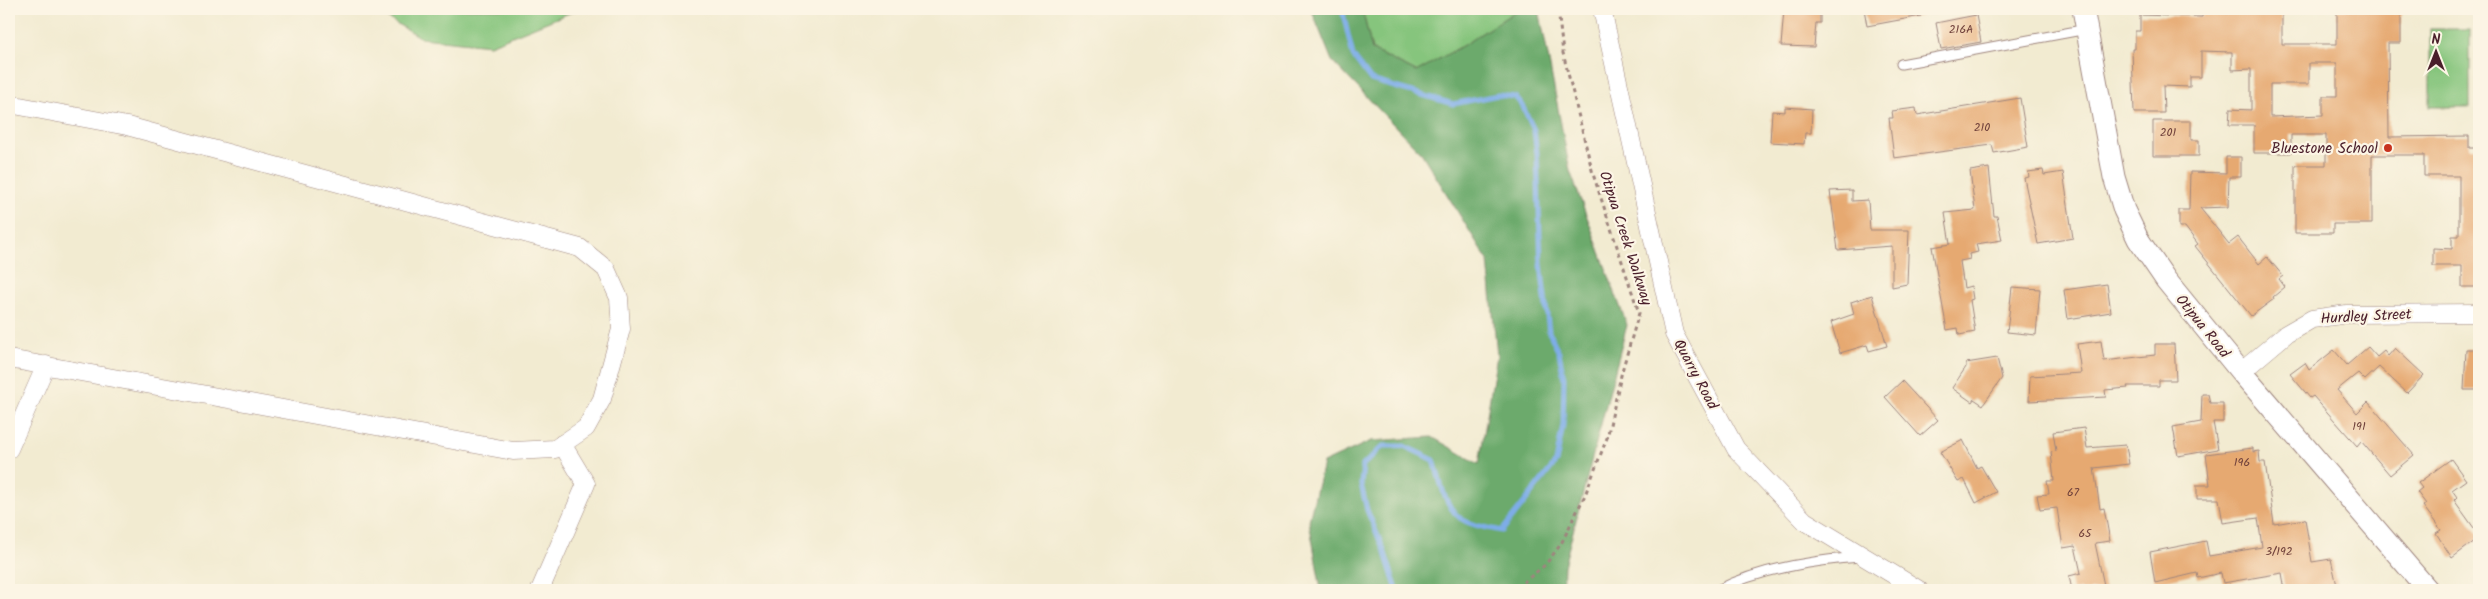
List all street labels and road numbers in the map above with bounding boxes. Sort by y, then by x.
street label: Otipua Creek Walkway [1592,168,1658,310]
street label: Otipua Road [2169,290,2236,364]
street label: Hurdley Street [2320,303,2412,331]
street label: Quarry Road [1666,335,1724,415]

